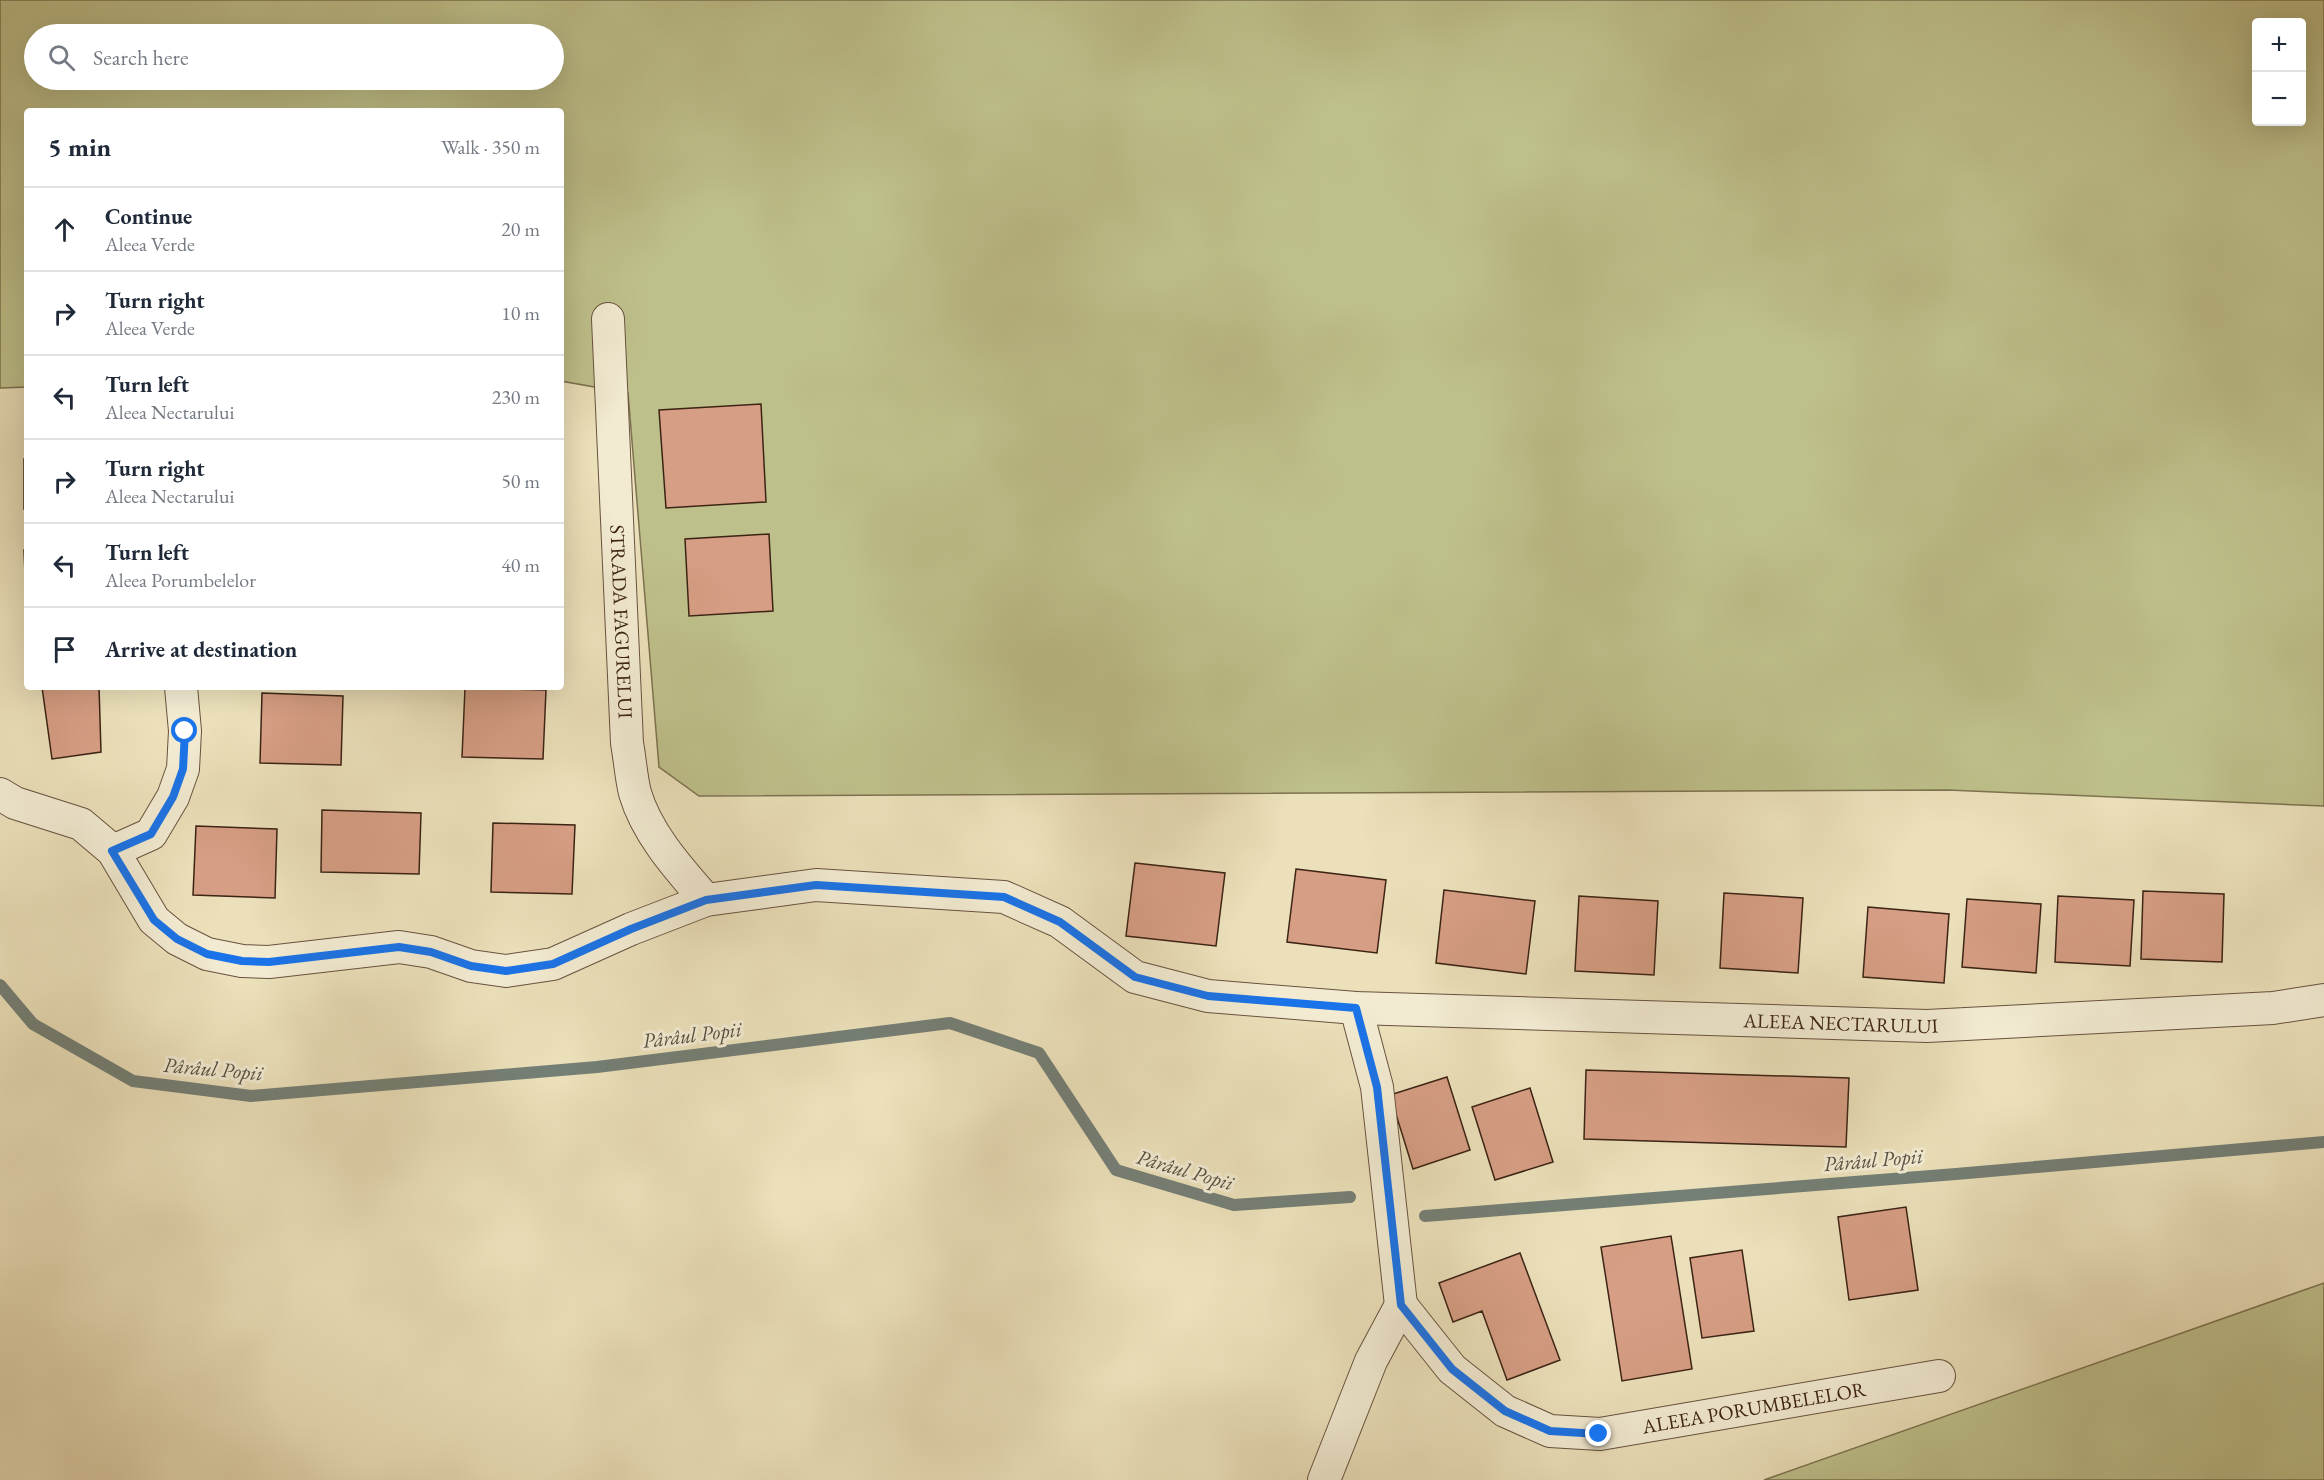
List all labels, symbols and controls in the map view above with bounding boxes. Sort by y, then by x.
map controls [2252,18,2306,126]
button: + [2252,18,2306,72]
search box [24,24,564,90]
icon: search [45,41,78,74]
text: Search here [93,43,188,72]
button: − [2252,72,2306,126]
text: 5 min [48,130,111,164]
text: Walk · 350 m [441,134,540,160]
text: Continue [105,202,192,231]
icon: ahead [48,213,81,246]
text: 20 m [501,216,540,242]
text: Aleea Verde [105,231,195,257]
text: Turn right [105,286,204,315]
icon: right [48,297,81,330]
text: 10 m [501,300,540,326]
text: Aleea Verde [105,315,195,341]
text: Turn left [105,370,189,399]
icon: left [48,381,81,414]
text: 230 m [492,384,540,410]
text: Aleea Nectarului [105,399,234,425]
text: Turn right [105,454,204,483]
icon: right [48,465,81,498]
text: 50 m [501,468,540,494]
text: Aleea Nectarului [105,483,234,509]
street label: STRADA FAGURELUI [604,524,639,719]
text: Turn left [105,538,189,567]
icon: left [48,549,81,582]
text: 40 m [501,552,540,578]
text: Aleea Porumbelelor [105,567,256,593]
icon: arrive [48,633,81,666]
text: Arrive at destination [105,635,297,664]
route start [171,717,197,743]
street label: ALEEA NECTARULUI [1742,1007,1939,1039]
water label: Pârâul Popii [641,1015,744,1054]
water label: Pârâul Popii [162,1051,265,1086]
water label: Pârâul Popii [1822,1142,1925,1177]
water label: Pârâul Popii [1133,1143,1238,1196]
street label: ALEEA PORUMBELELOR [1639,1376,1869,1440]
route end [1585,1420,1611,1446]

